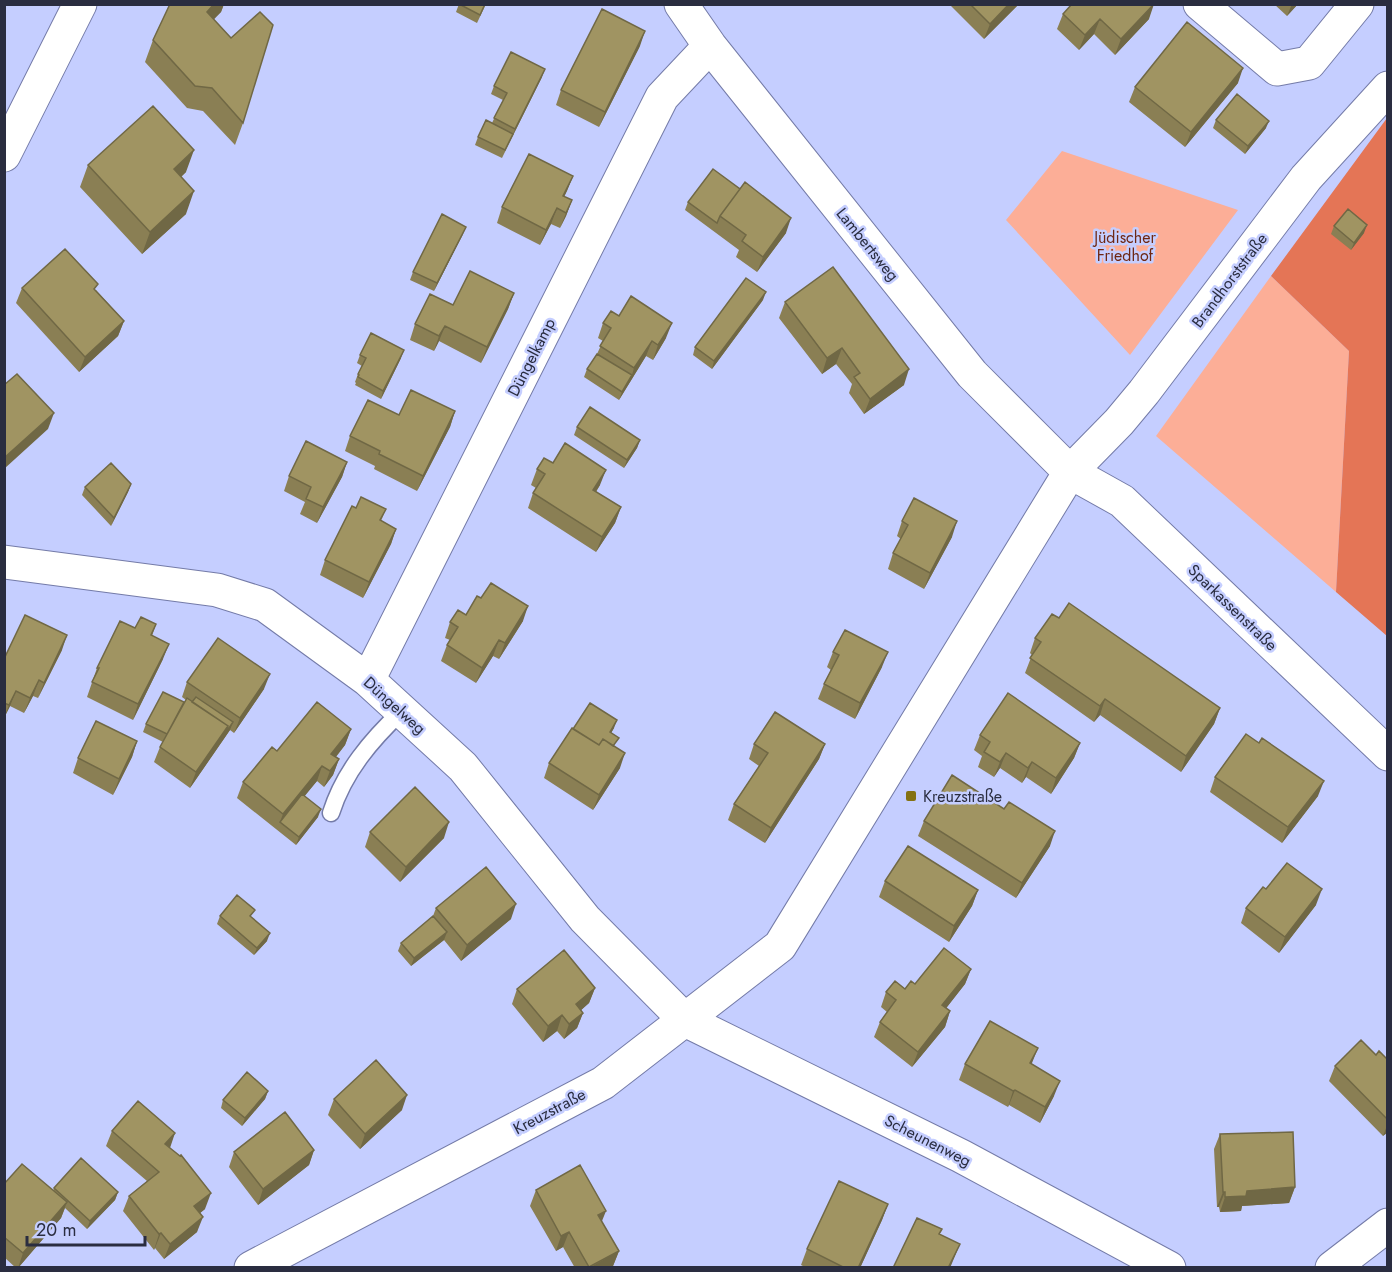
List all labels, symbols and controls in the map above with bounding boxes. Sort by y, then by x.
street label: Lambertsweg [831,203,904,286]
park label: Jüdischer Friedhof [1092,226,1156,267]
street label: Brandhorststraße [1186,228,1273,332]
street label: Düngelkamp [502,314,561,400]
street label: Sparkassenstraße [1183,559,1282,656]
street label: Düngelweg [358,671,431,740]
place label: Kreuzstraße [923,785,1002,808]
marker: Kreuzstraße [904,789,918,803]
street label: Kreuzstraße [509,1083,590,1140]
street label: Scheunenweg [880,1109,975,1172]
scale bar [27,1209,146,1247]
text: 20 m [36,1217,76,1243]

